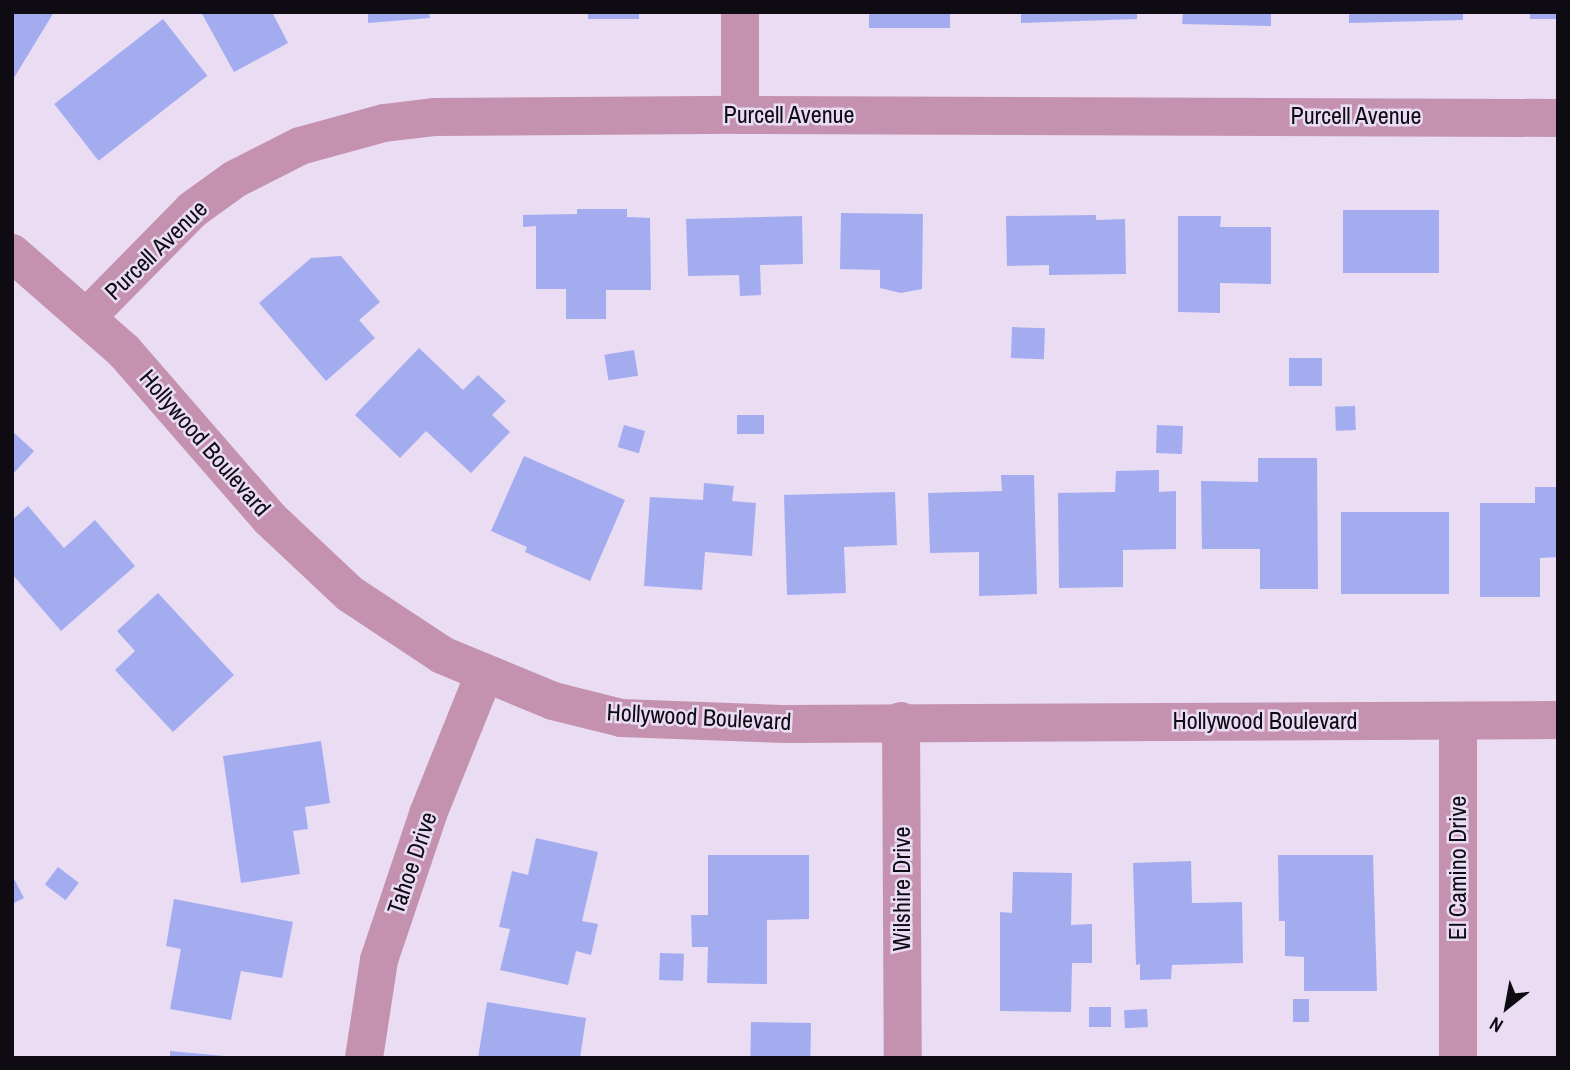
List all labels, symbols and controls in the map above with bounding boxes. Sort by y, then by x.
street label: Purcell Avenue [723,101,855,129]
street label: Purcell Avenue [1290,102,1422,130]
street label: Purcell Avenue [99,194,213,306]
street label: Hollywood Boulevard [133,364,277,522]
street label: Hollywood Boulevard [606,698,792,736]
street label: Hollywood Boulevard [1173,707,1357,735]
street label: El Camino Drive [1444,796,1472,940]
street label: Tahoe Drive [381,808,443,918]
street label: Wilshire Drive [888,827,916,951]
north arrow [1472,972,1542,1042]
text: N [1485,1011,1508,1039]

